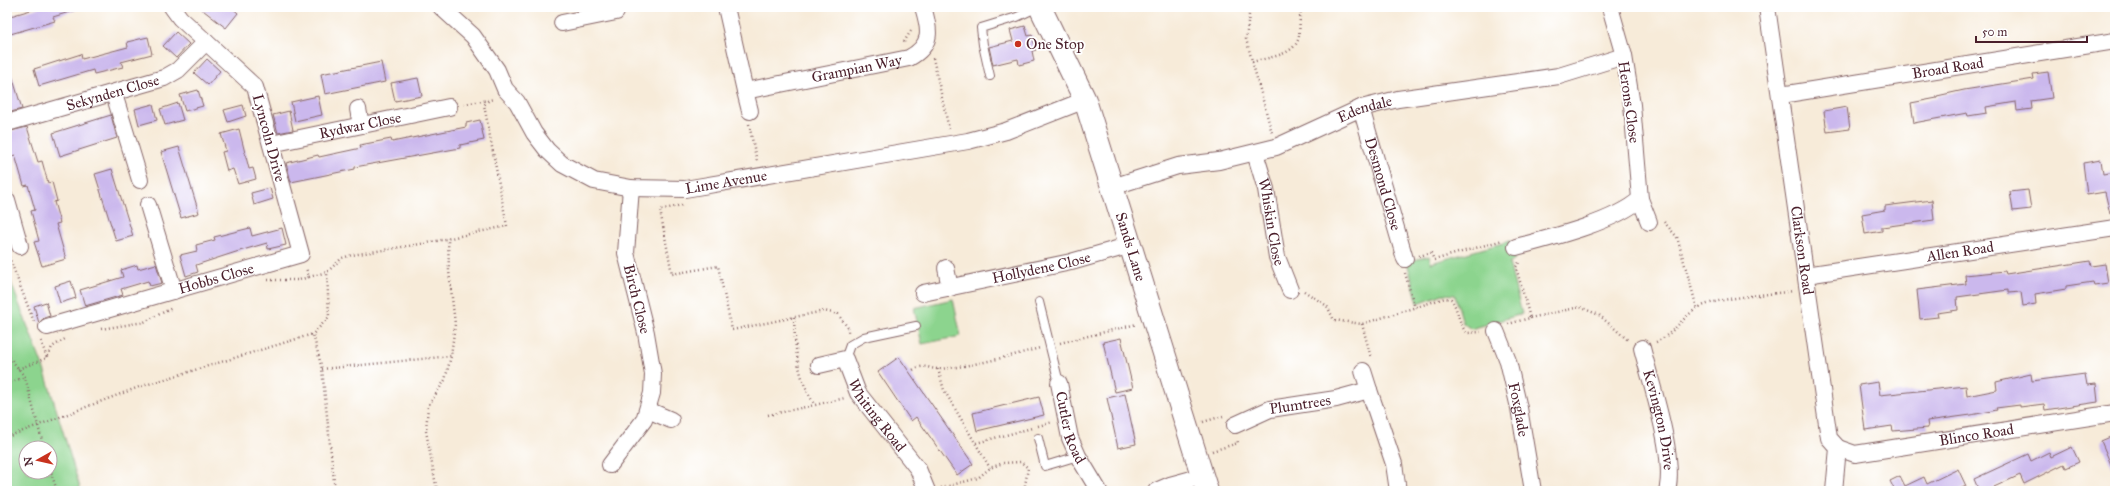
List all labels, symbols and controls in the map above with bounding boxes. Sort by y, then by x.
scale bar [1976,18,2087,44]
text: 50 m [1982,25,2007,39]
place label: One Stop [1026,35,1084,53]
marker: One Stop [1013,39,1023,49]
street label: Grampian Way [810,50,904,86]
street label: Broad Road [1911,53,1985,83]
street label: Herons Close [1614,60,1644,144]
street label: Sekynden Close [64,71,161,115]
street label: Lyncoln Drive [249,92,289,184]
street label: Edendale [1334,92,1394,127]
street label: Rydwar Close [318,108,403,143]
street label: Desmond Close [1361,135,1405,233]
street label: Lime Avenue [684,166,768,198]
street label: Whiskin Close [1254,176,1289,268]
street label: Clarkson Road [1787,205,1817,297]
street label: Sands Lane [1112,210,1150,283]
street label: Allen Road [1924,237,1996,266]
street label: Hollydene Close [991,248,1093,287]
street label: Hobbs Close [176,259,256,298]
street label: Birch Close [620,262,654,336]
street label: Kevington Drive [1639,367,1678,471]
street label: Whiting Road [844,376,910,456]
street label: Foxglade [1504,381,1533,438]
street label: Cutler Road [1052,390,1090,468]
street label: Plumtrees [1268,391,1332,418]
street label: Blinco Road [1938,420,2016,450]
north arrow [18,440,58,480]
text: N [21,455,36,467]

